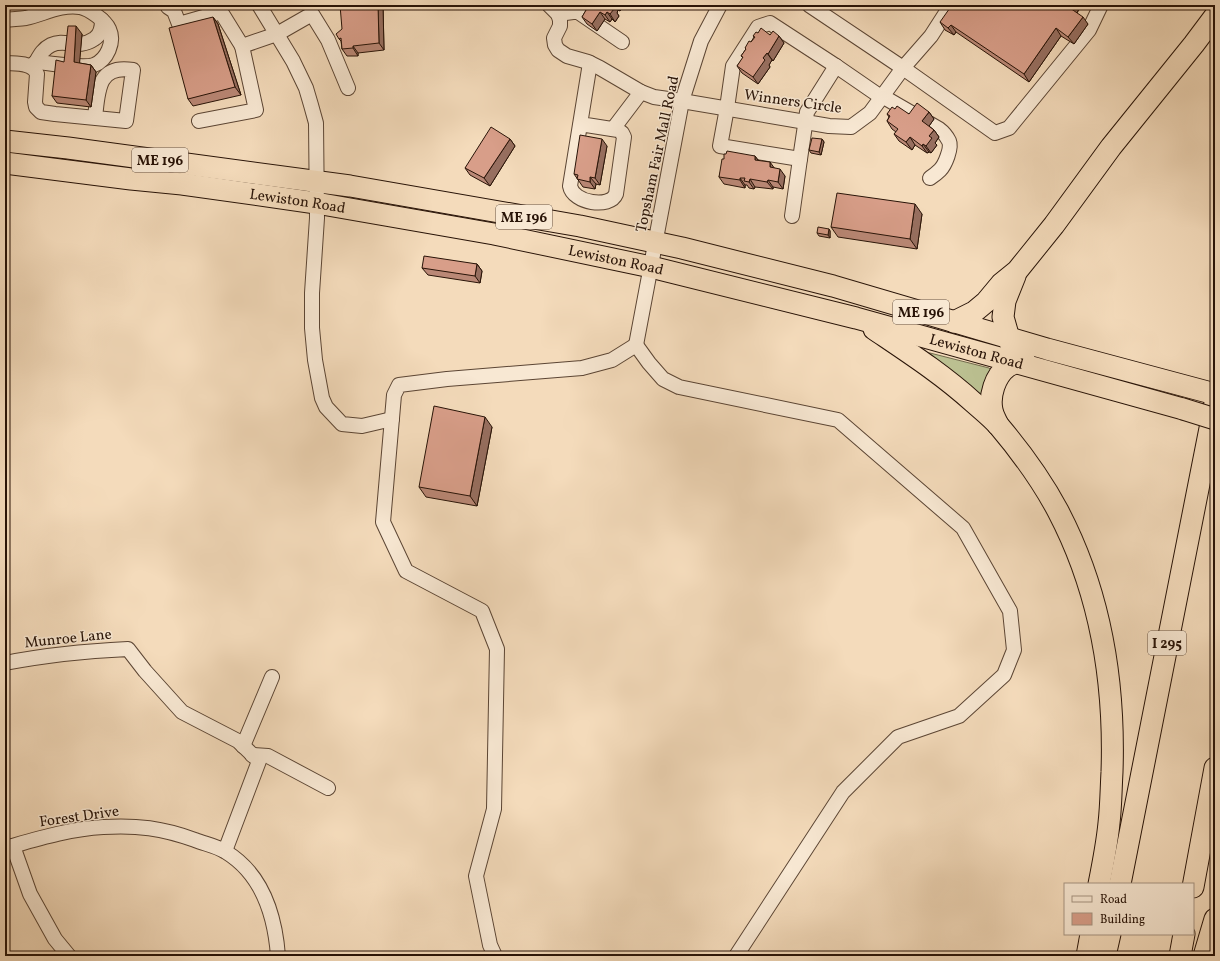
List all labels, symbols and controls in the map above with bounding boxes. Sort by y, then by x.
street label: Topsham Fair Mall Road [632,74,685,235]
street label: Winners Circle [743,85,843,120]
road number: ME 196 [132,148,188,172]
street label: Lewiston Road [248,185,347,220]
road number: ME 196 [496,205,552,229]
street label: Lewiston Road [566,241,666,282]
road number: ME 196 [893,300,949,324]
street label: Lewiston Road [927,330,1026,376]
street label: Munroe Lane [24,624,113,655]
road number: I 295 [1148,631,1186,655]
street label: Forest Drive [38,801,120,833]
legend [1064,883,1194,935]
text: Road [1100,892,1127,908]
text: Building [1100,912,1145,928]

